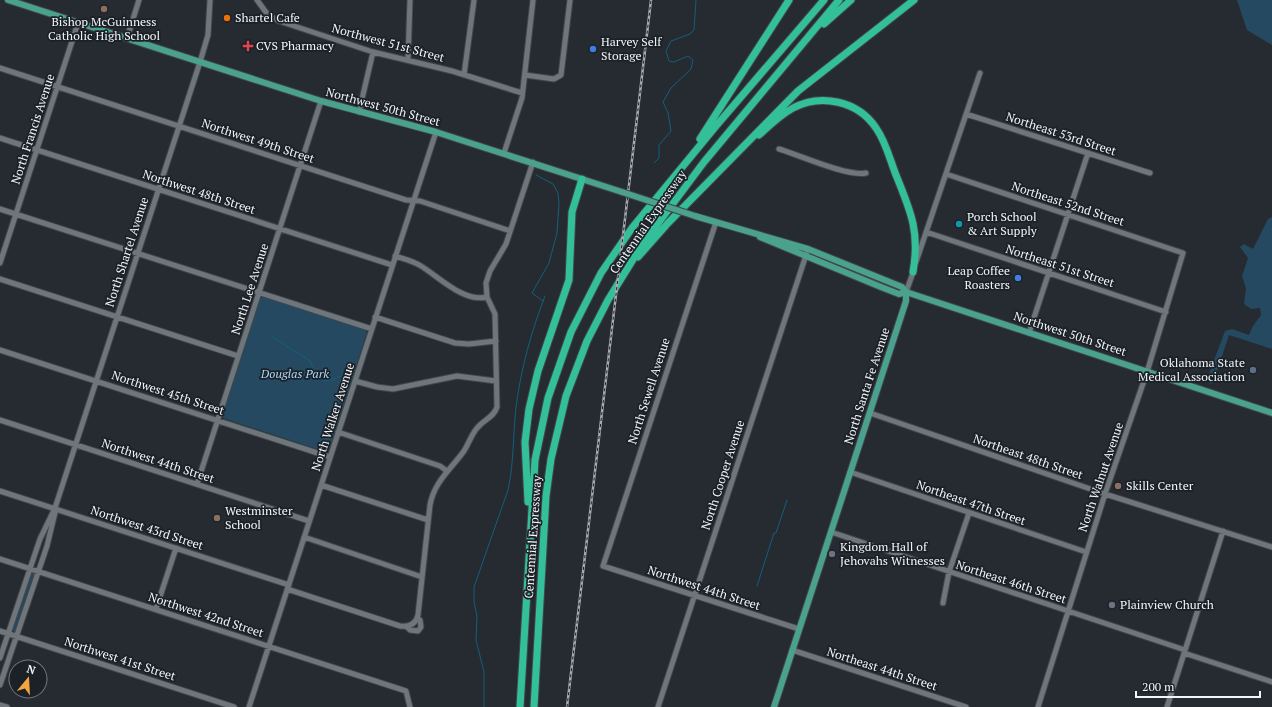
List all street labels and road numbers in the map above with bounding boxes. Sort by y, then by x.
street label: Northwest 51st Street [330,20,447,65]
street label: North Francis Avenue [8,72,57,186]
street label: Northwest 50th Street [324,84,443,129]
street label: Northeast 53rd Street [1004,109,1119,159]
street label: Northwest 49th Street [200,115,317,166]
street label: Northwest 48th Street [141,166,258,217]
street label: Centennial Expressway [606,166,690,277]
street label: Northeast 52nd Street [1010,178,1127,229]
street label: North Shartel Avenue [102,195,151,309]
street label: North Lee Avenue [228,241,271,336]
street label: Northeast 51st Street [1004,241,1117,290]
street label: Northwest 50th Street [1012,308,1129,359]
street label: North Santa Fe Avenue [841,325,893,446]
street label: North Sewell Avenue [624,336,673,446]
street label: North Walker Avenue [308,361,357,473]
street label: Northwest 45th Street [110,367,227,418]
street label: North Cooper Avenue [698,418,747,532]
street label: North Walnut Avenue [1075,420,1126,534]
street label: Northeast 48th Street [971,431,1086,483]
street label: Northwest 44th Street [100,435,217,486]
street label: Centennial Expressway [521,474,544,599]
street label: Northeast 47th Street [914,477,1028,528]
street label: Northwest 43rd Street [89,502,206,553]
street label: Northeast 46th Street [954,557,1069,607]
street label: Northwest 44th Street [646,562,763,613]
street label: Northwest 42nd Street [147,589,266,640]
street label: Northwest 41st Street [63,633,178,684]
street label: Northeast 44th Street [825,644,940,694]

